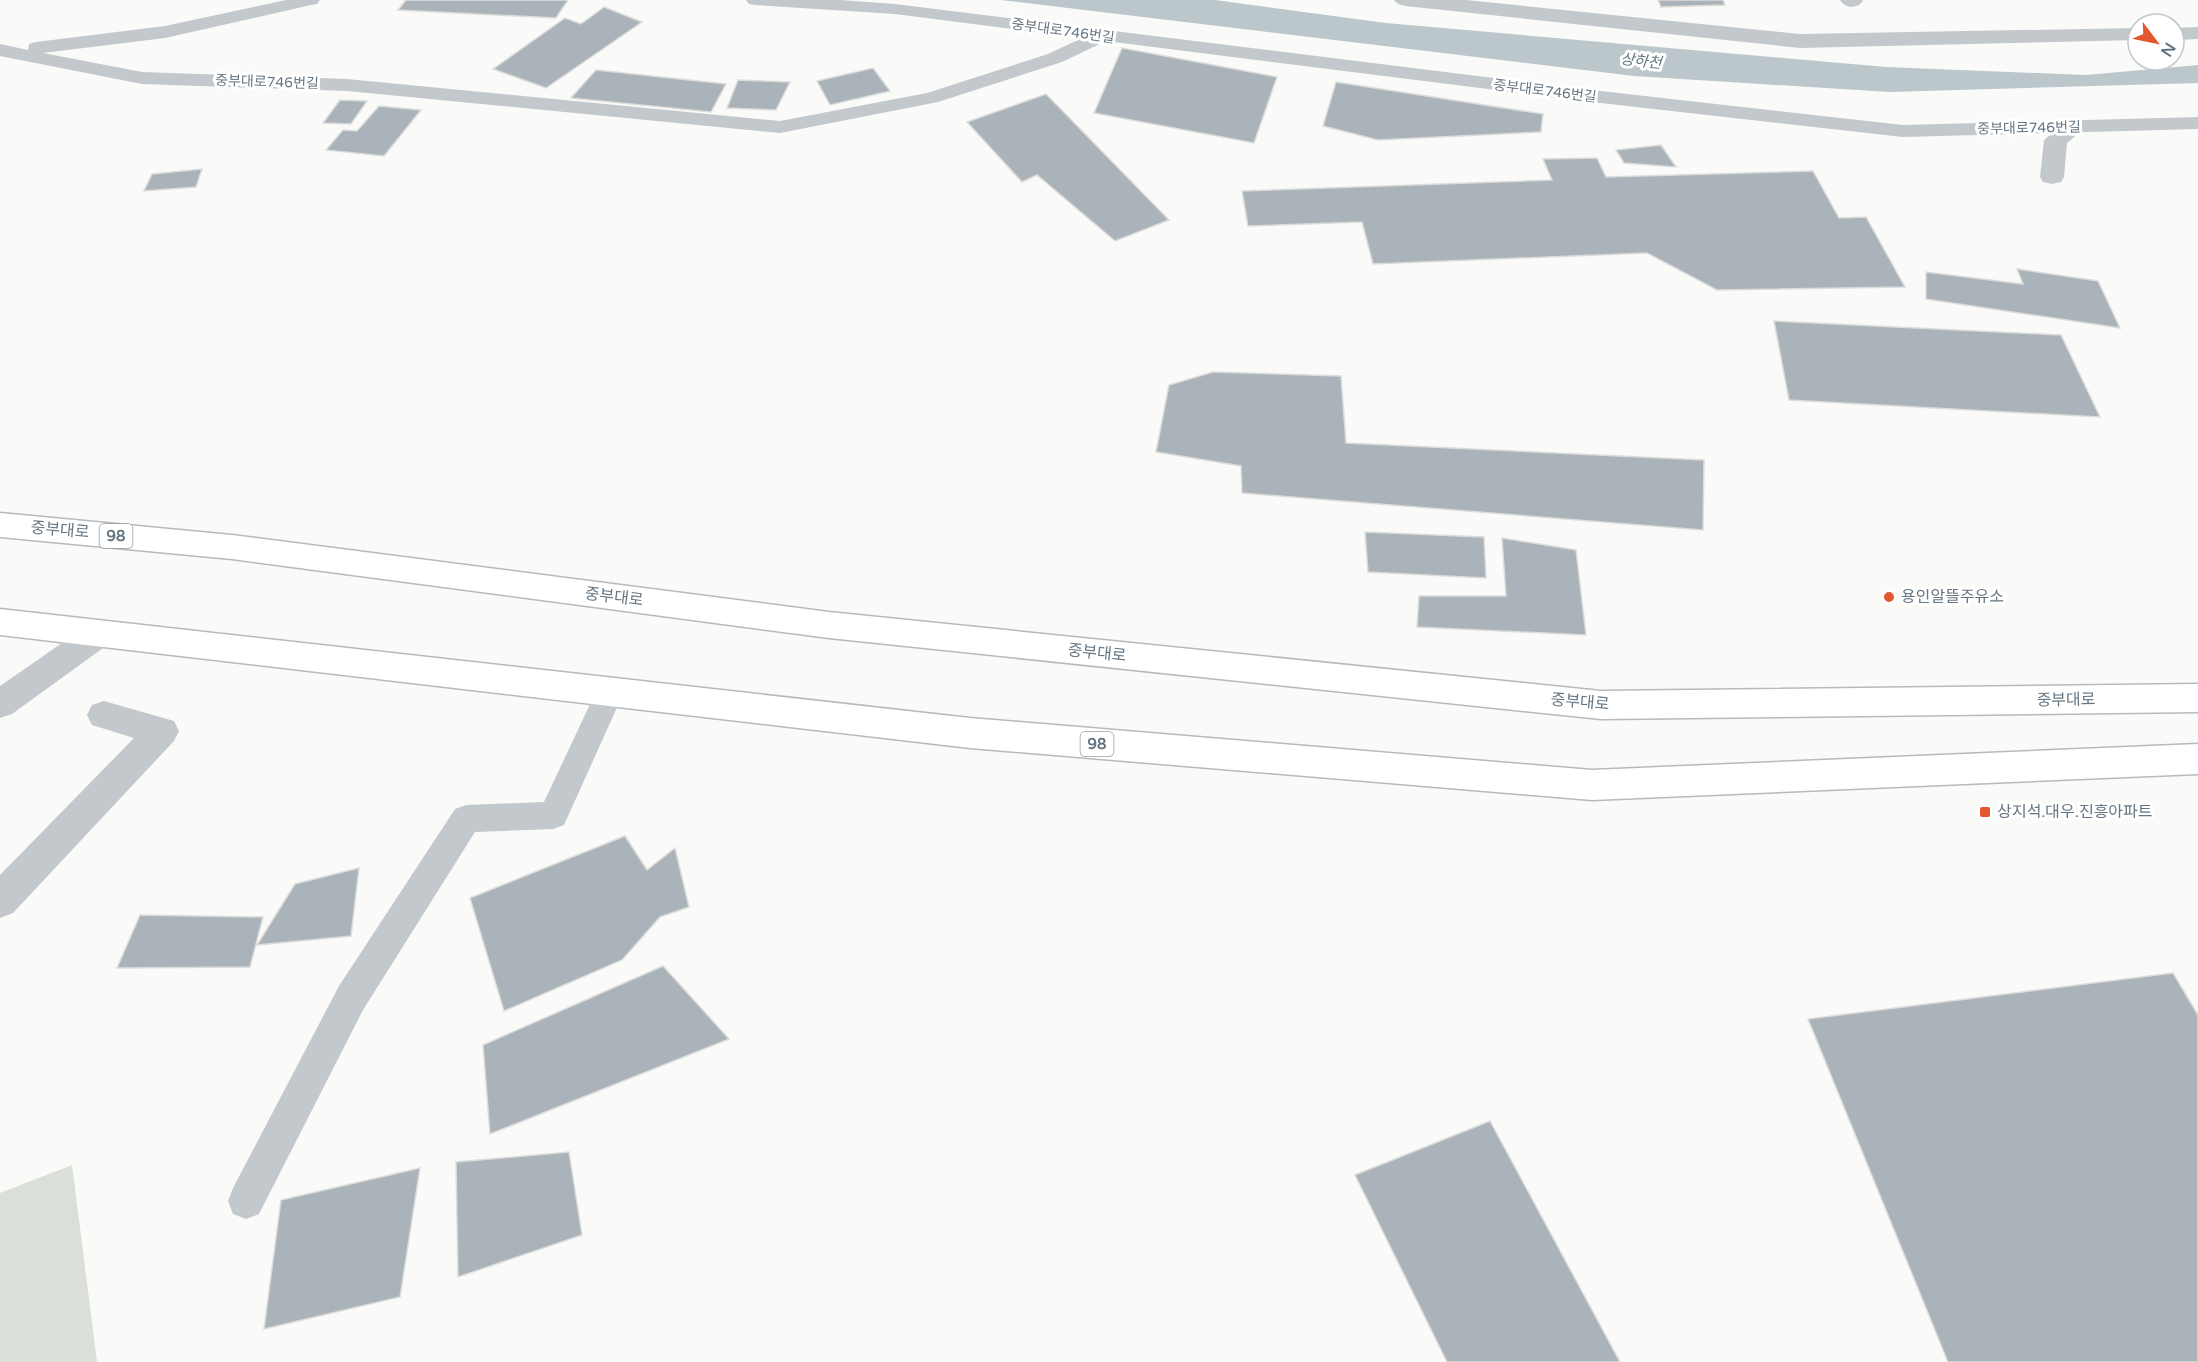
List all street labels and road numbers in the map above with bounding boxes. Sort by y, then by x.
street label: 중부대로746번길 [1010,15,1116,47]
street label: 중부대로746번길 [215,72,319,92]
street label: 중부대로746번길 [1493,76,1597,106]
street label: 중부대로746번길 [1977,119,2081,137]
street label: 중부대로 [30,517,90,543]
road number: 98 [100,524,132,548]
street label: 중부대로 [584,583,645,611]
street label: 중부대로 [1067,640,1128,666]
street label: 중부대로 [1550,689,1610,715]
street label: 중부대로 [2036,689,2096,711]
road number: 98 [1080,732,1114,756]

